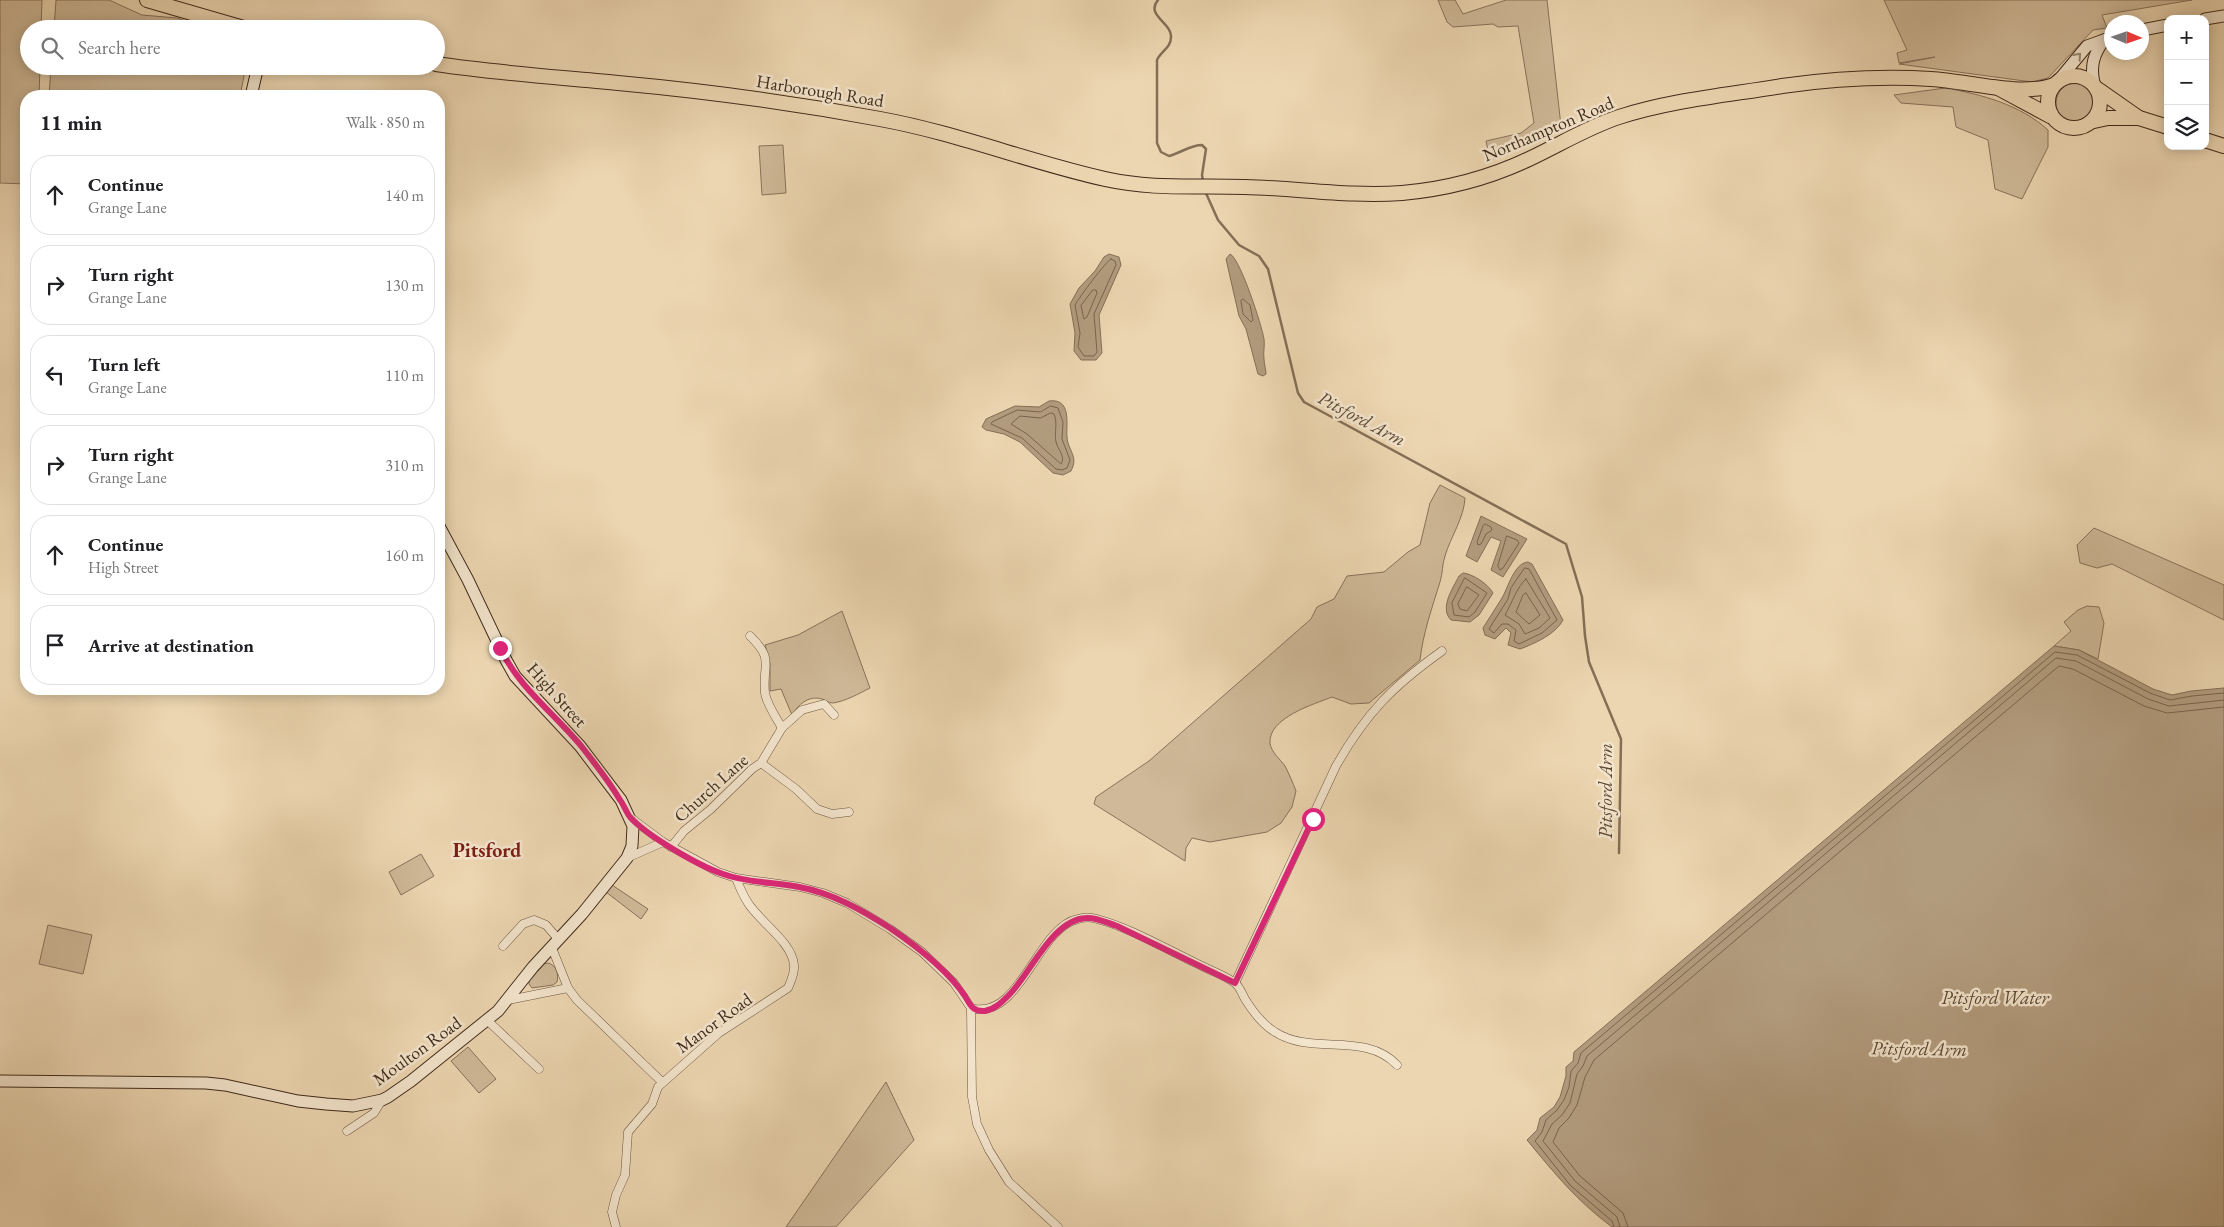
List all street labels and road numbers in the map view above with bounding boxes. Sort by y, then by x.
street label: Harborough Road [755,69,886,112]
street label: Northampton Road [1479,90,1618,166]
street label: High Street [522,658,593,732]
street label: Church Lane [669,748,753,827]
street label: Manor Road [671,987,757,1058]
street label: Moulton Road [368,1010,466,1090]

